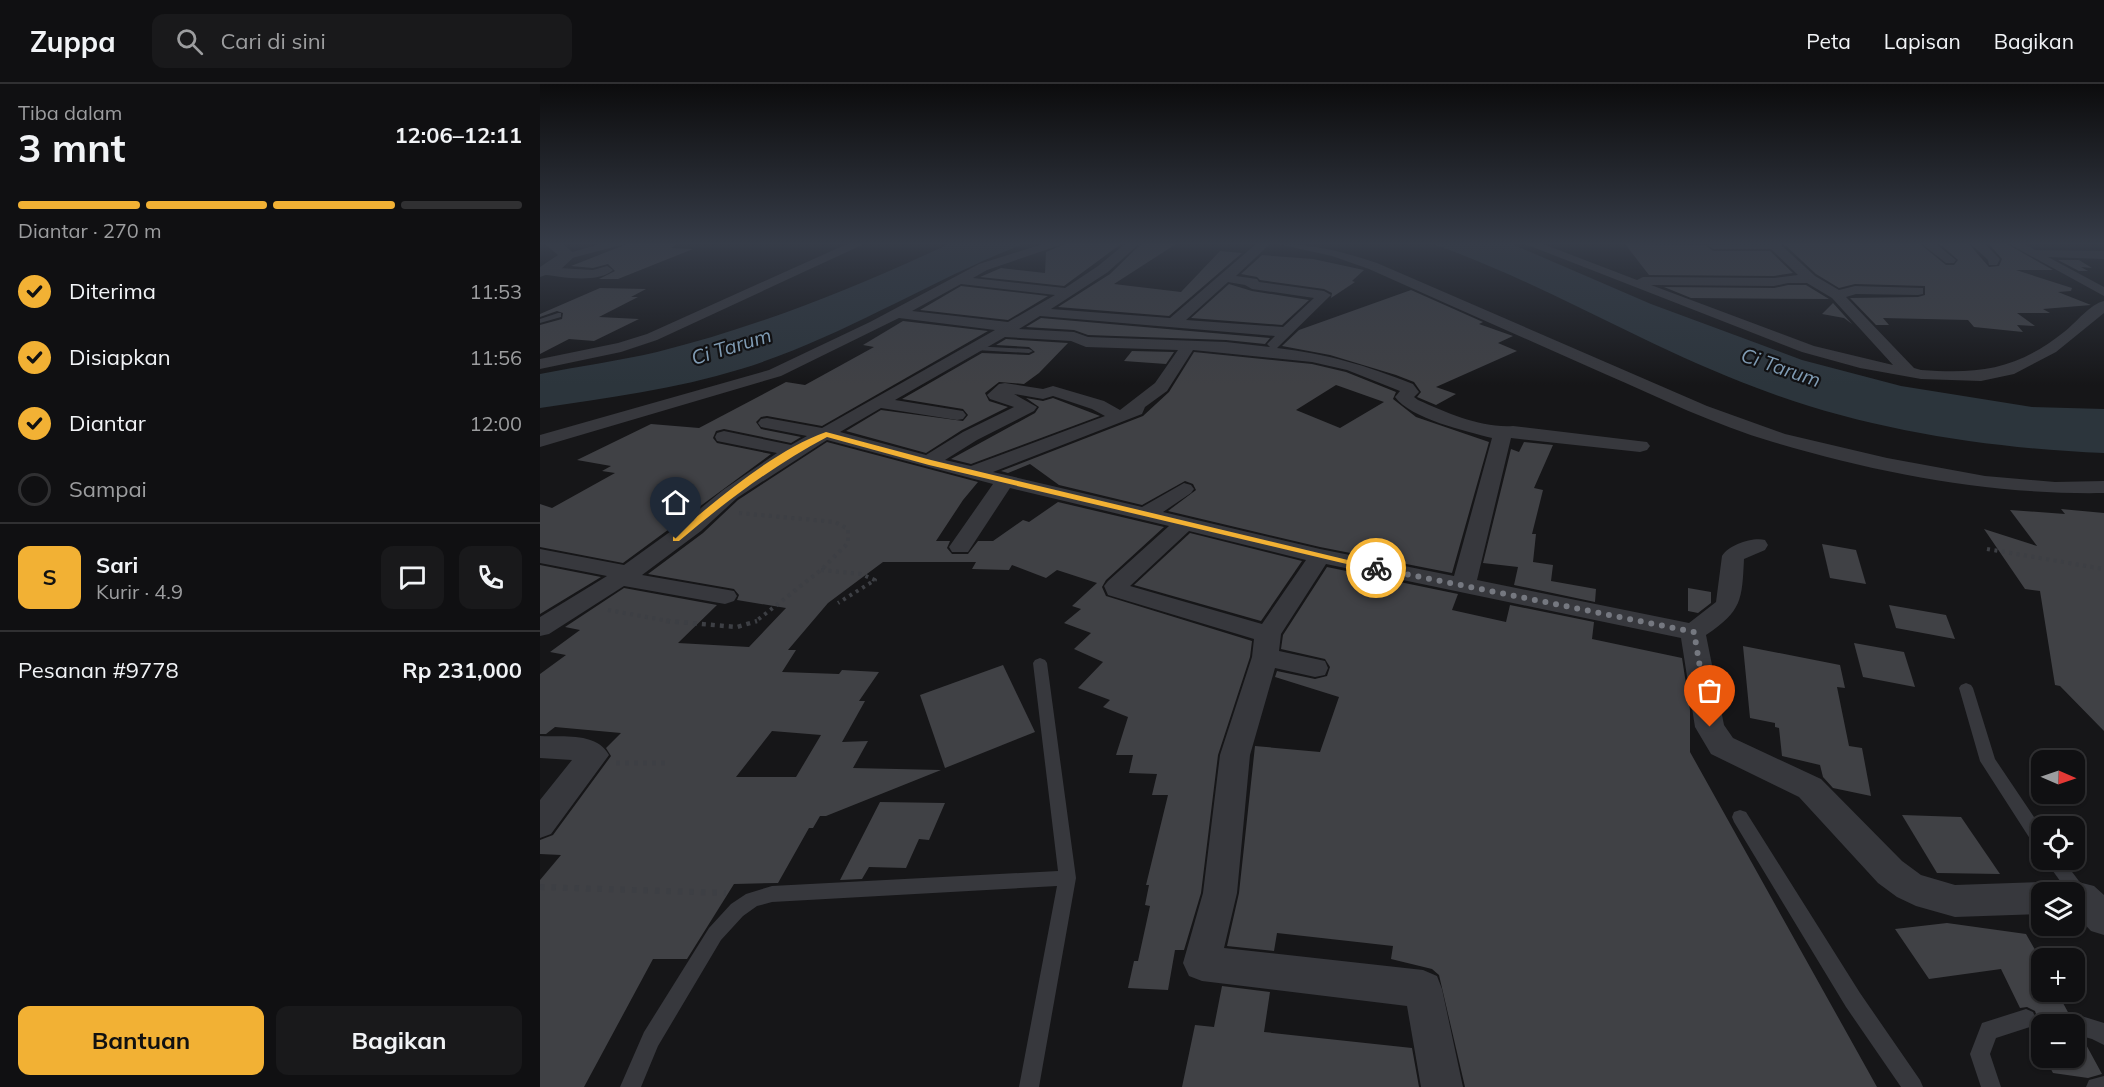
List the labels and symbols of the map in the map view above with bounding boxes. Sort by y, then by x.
water label: Ci Tarum [688,322,774,370]
water label: Ci Tarum [1738,342,1824,392]
pin [650,477,701,539]
courier [1346,538,1406,598]
pin [1684,665,1735,727]
north arrow [2031,750,2085,804]

